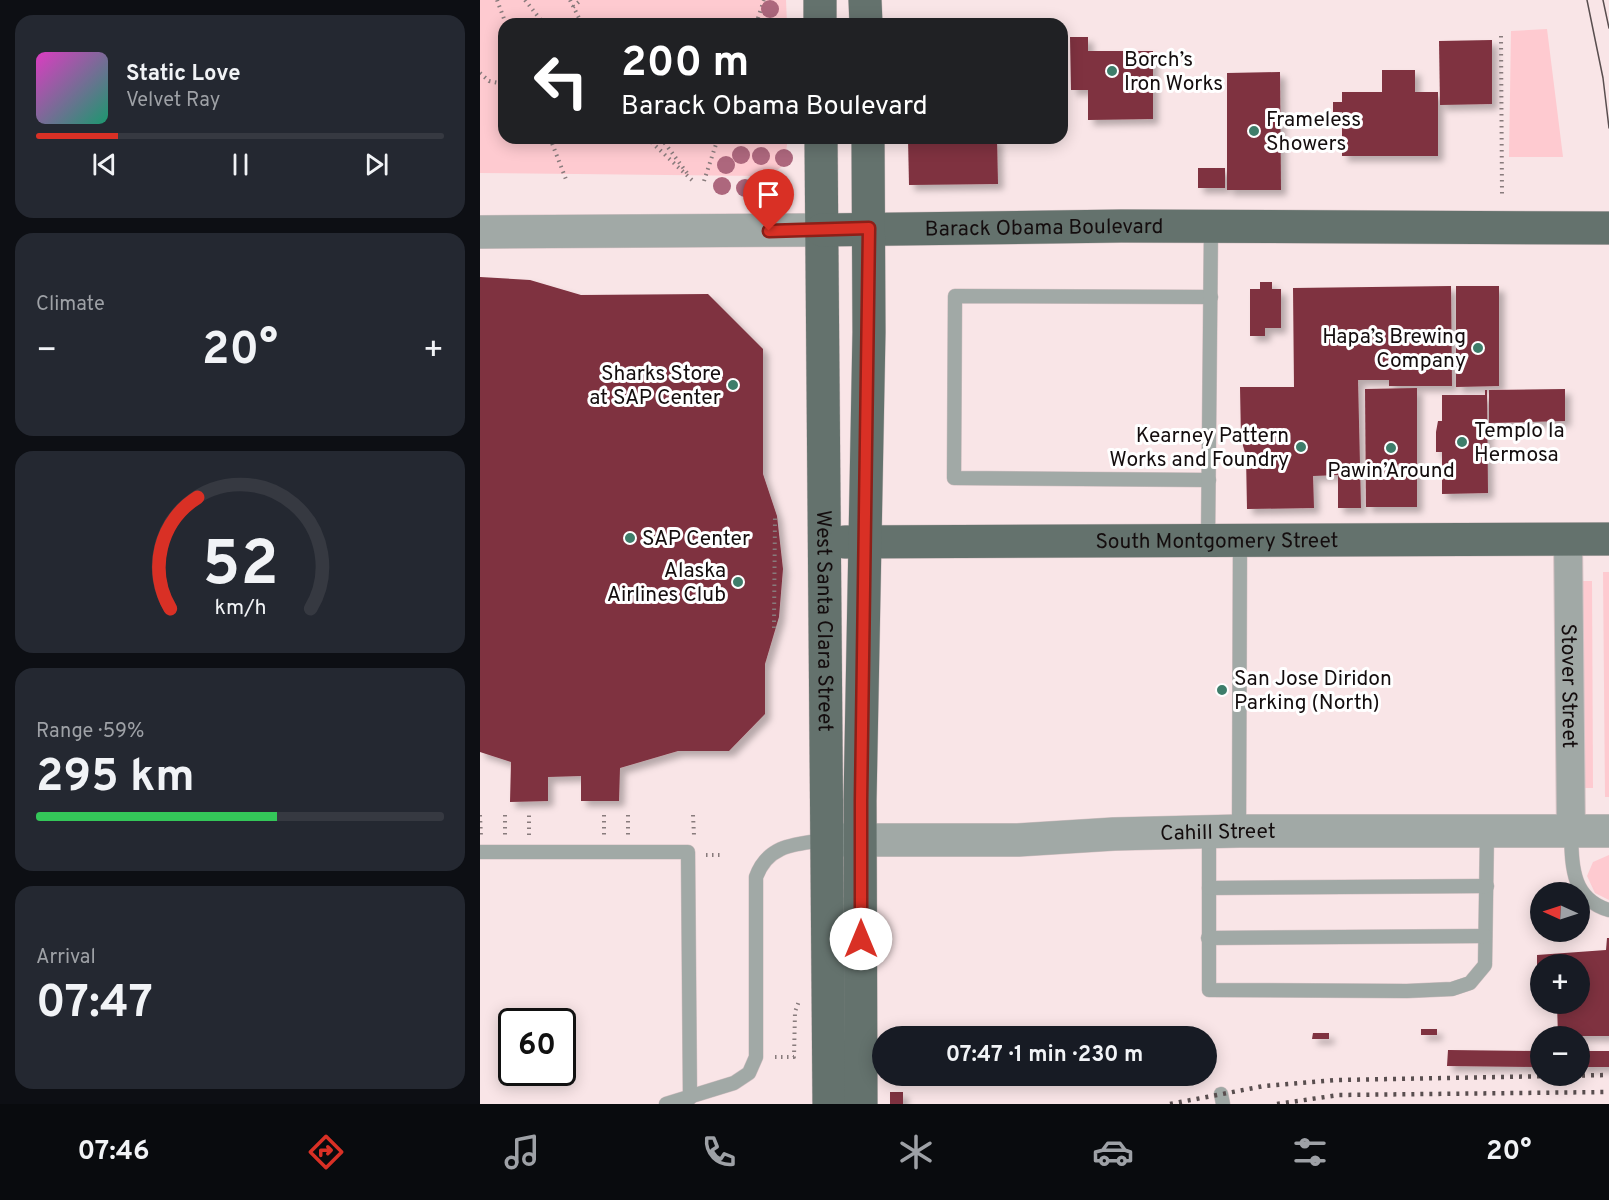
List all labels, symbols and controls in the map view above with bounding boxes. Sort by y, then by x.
text: 200 m [621,38,749,91]
icon: left [522,42,600,120]
place label: Borch’s Iron Works [1124,47,1223,98]
text: Static Love [126,61,240,88]
marker: Borch’s Iron Works [1105,64,1119,78]
text: Velvet Ray [126,88,220,114]
text: Barack Obama Boulevard [621,90,928,124]
place label: Frameless Showers [1266,107,1361,158]
marker: Frameless Showers [1247,124,1261,138]
icon: previous [88,148,121,181]
icon: pause [224,148,257,181]
icon: next [360,148,393,181]
pin [743,169,794,231]
icon: arrive [752,178,785,211]
street label: Barack Obama Boulevard [924,214,1163,244]
text: Climate [36,292,105,318]
text: 20° [202,323,278,380]
place label: Hapa’s Brewing Company [1322,324,1466,375]
text: − [36,331,57,373]
text: + [423,331,444,373]
marker: Hapa’s Brewing Company [1471,341,1485,355]
place label: Sharks Store at SAP Center [589,361,721,412]
marker: Sharks Store at SAP Center [726,378,740,392]
place label: Templo la Hermosa [1474,418,1565,469]
place label: Kearney Pattern Works and Foundry [1109,423,1289,474]
marker: Templo la Hermosa [1455,435,1469,449]
marker: Kearney Pattern Works and Foundry [1294,440,1308,454]
marker: Pawin’Around [1384,441,1398,455]
place label: Pawin’Around [1327,458,1455,485]
street label: West Santa Clara Street [809,510,838,732]
place label: SAP Center [642,526,750,553]
text: 52 [202,528,278,607]
street label: South Montgomery Street [1095,528,1339,556]
marker: SAP Center [623,531,637,545]
place label: Alaska Airlines Club [607,558,726,609]
marker: Alaska Airlines Club [731,575,745,589]
text: km/h [214,595,266,622]
street label: Stover Street [1554,623,1582,749]
place label: San Jose Diridon Parking (North) [1234,666,1392,717]
marker: San Jose Diridon Parking (North) [1215,683,1229,697]
text: Range · 59% [36,719,144,745]
text: 295 km [36,750,195,807]
street label: Cahill Street [1160,819,1276,848]
north arrow [1530,882,1590,942]
map controls [1530,882,1590,1086]
position arrow [829,907,893,971]
text: Arrival [36,945,96,971]
button: + [1530,954,1590,1014]
text: 07:47 [36,976,153,1033]
speed limit sign: 60 [498,1008,576,1086]
button: − [1530,1026,1590,1086]
text: 07:47 · 1 min · 230 m [946,1042,1143,1069]
icon: directions [305,1131,347,1173]
icon: music [501,1131,543,1173]
icon: phone [698,1131,740,1173]
icon: climate [895,1131,937,1173]
icon: car [1092,1131,1134,1173]
icon: filters [1289,1131,1331,1173]
text: 07:46 [77,1135,150,1169]
text: 20° [1486,1135,1531,1169]

